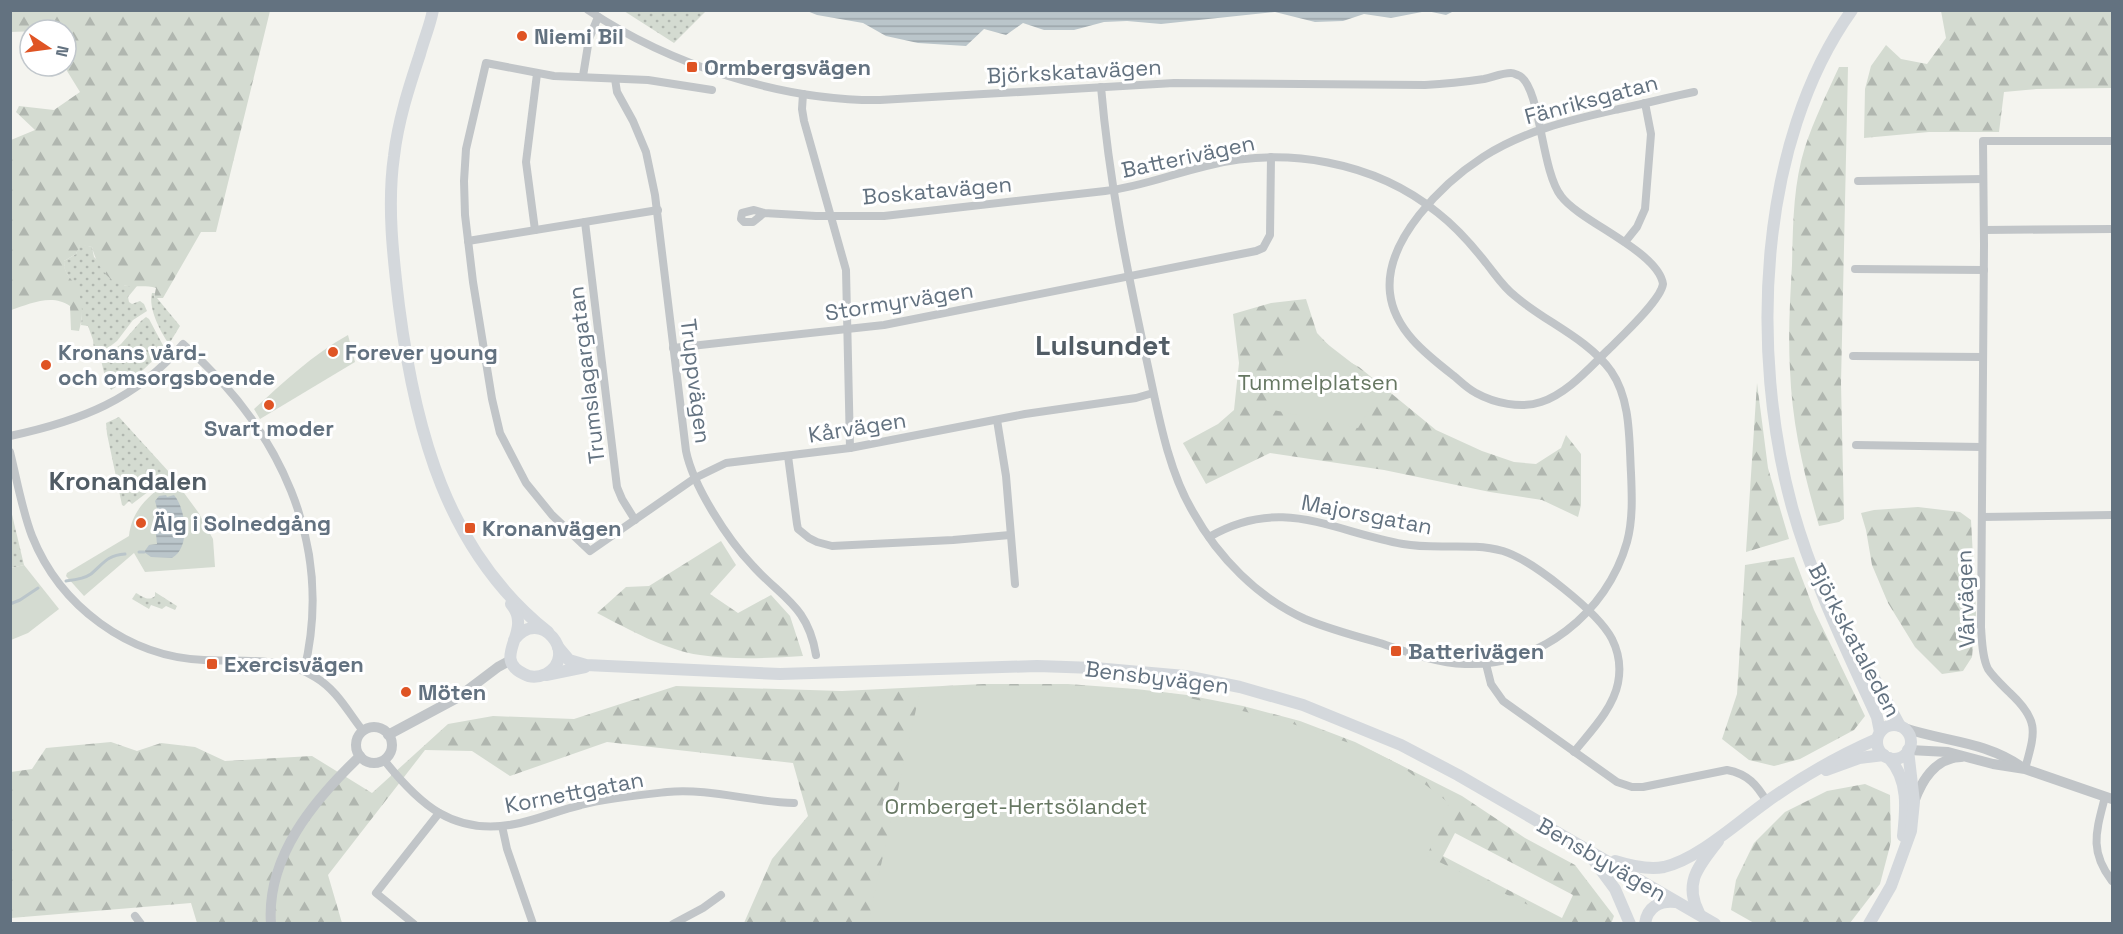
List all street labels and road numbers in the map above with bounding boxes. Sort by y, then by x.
street label: Björkskatavägen [986,52,1162,90]
street label: Fänriksgatan [1521,68,1661,130]
street label: Batterivägen [1119,128,1257,184]
street label: Boskatavägen [861,170,1013,210]
street label: Stormyrvägen [823,275,975,327]
street label: Trumslagargatan [561,285,611,465]
street label: Truppvägen [674,317,718,445]
street label: Kårvägen [806,405,908,449]
street label: Majorsgatan [1299,488,1435,540]
street label: Vårvägen [1949,549,1981,649]
street label: Björkskataleden [1803,558,1907,722]
street label: Bensbyvägen [1083,654,1231,700]
street label: Kornettgatan [502,765,646,819]
street label: Bensbyvägen [1532,811,1672,907]

